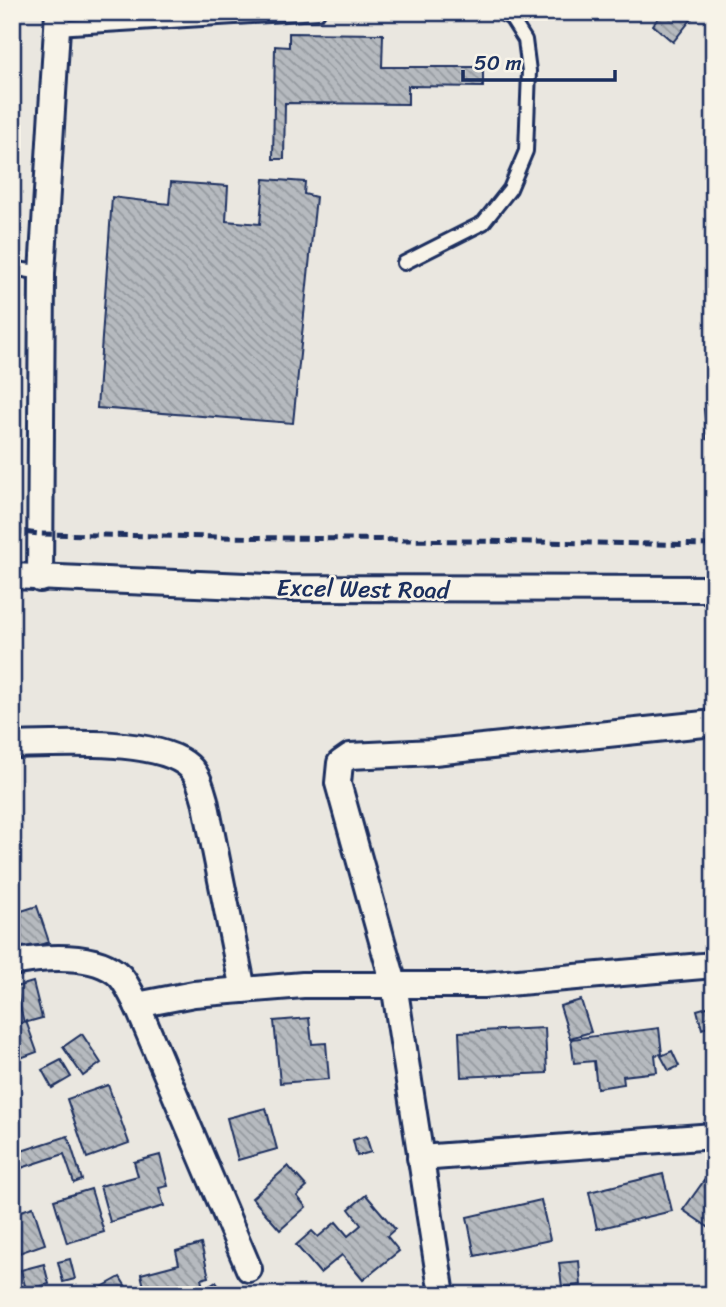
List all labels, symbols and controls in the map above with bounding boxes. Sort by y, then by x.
scale bar [463,38,616,82]
text: 50 m [474,44,522,82]
street label: Excel West Road [276,566,451,612]

